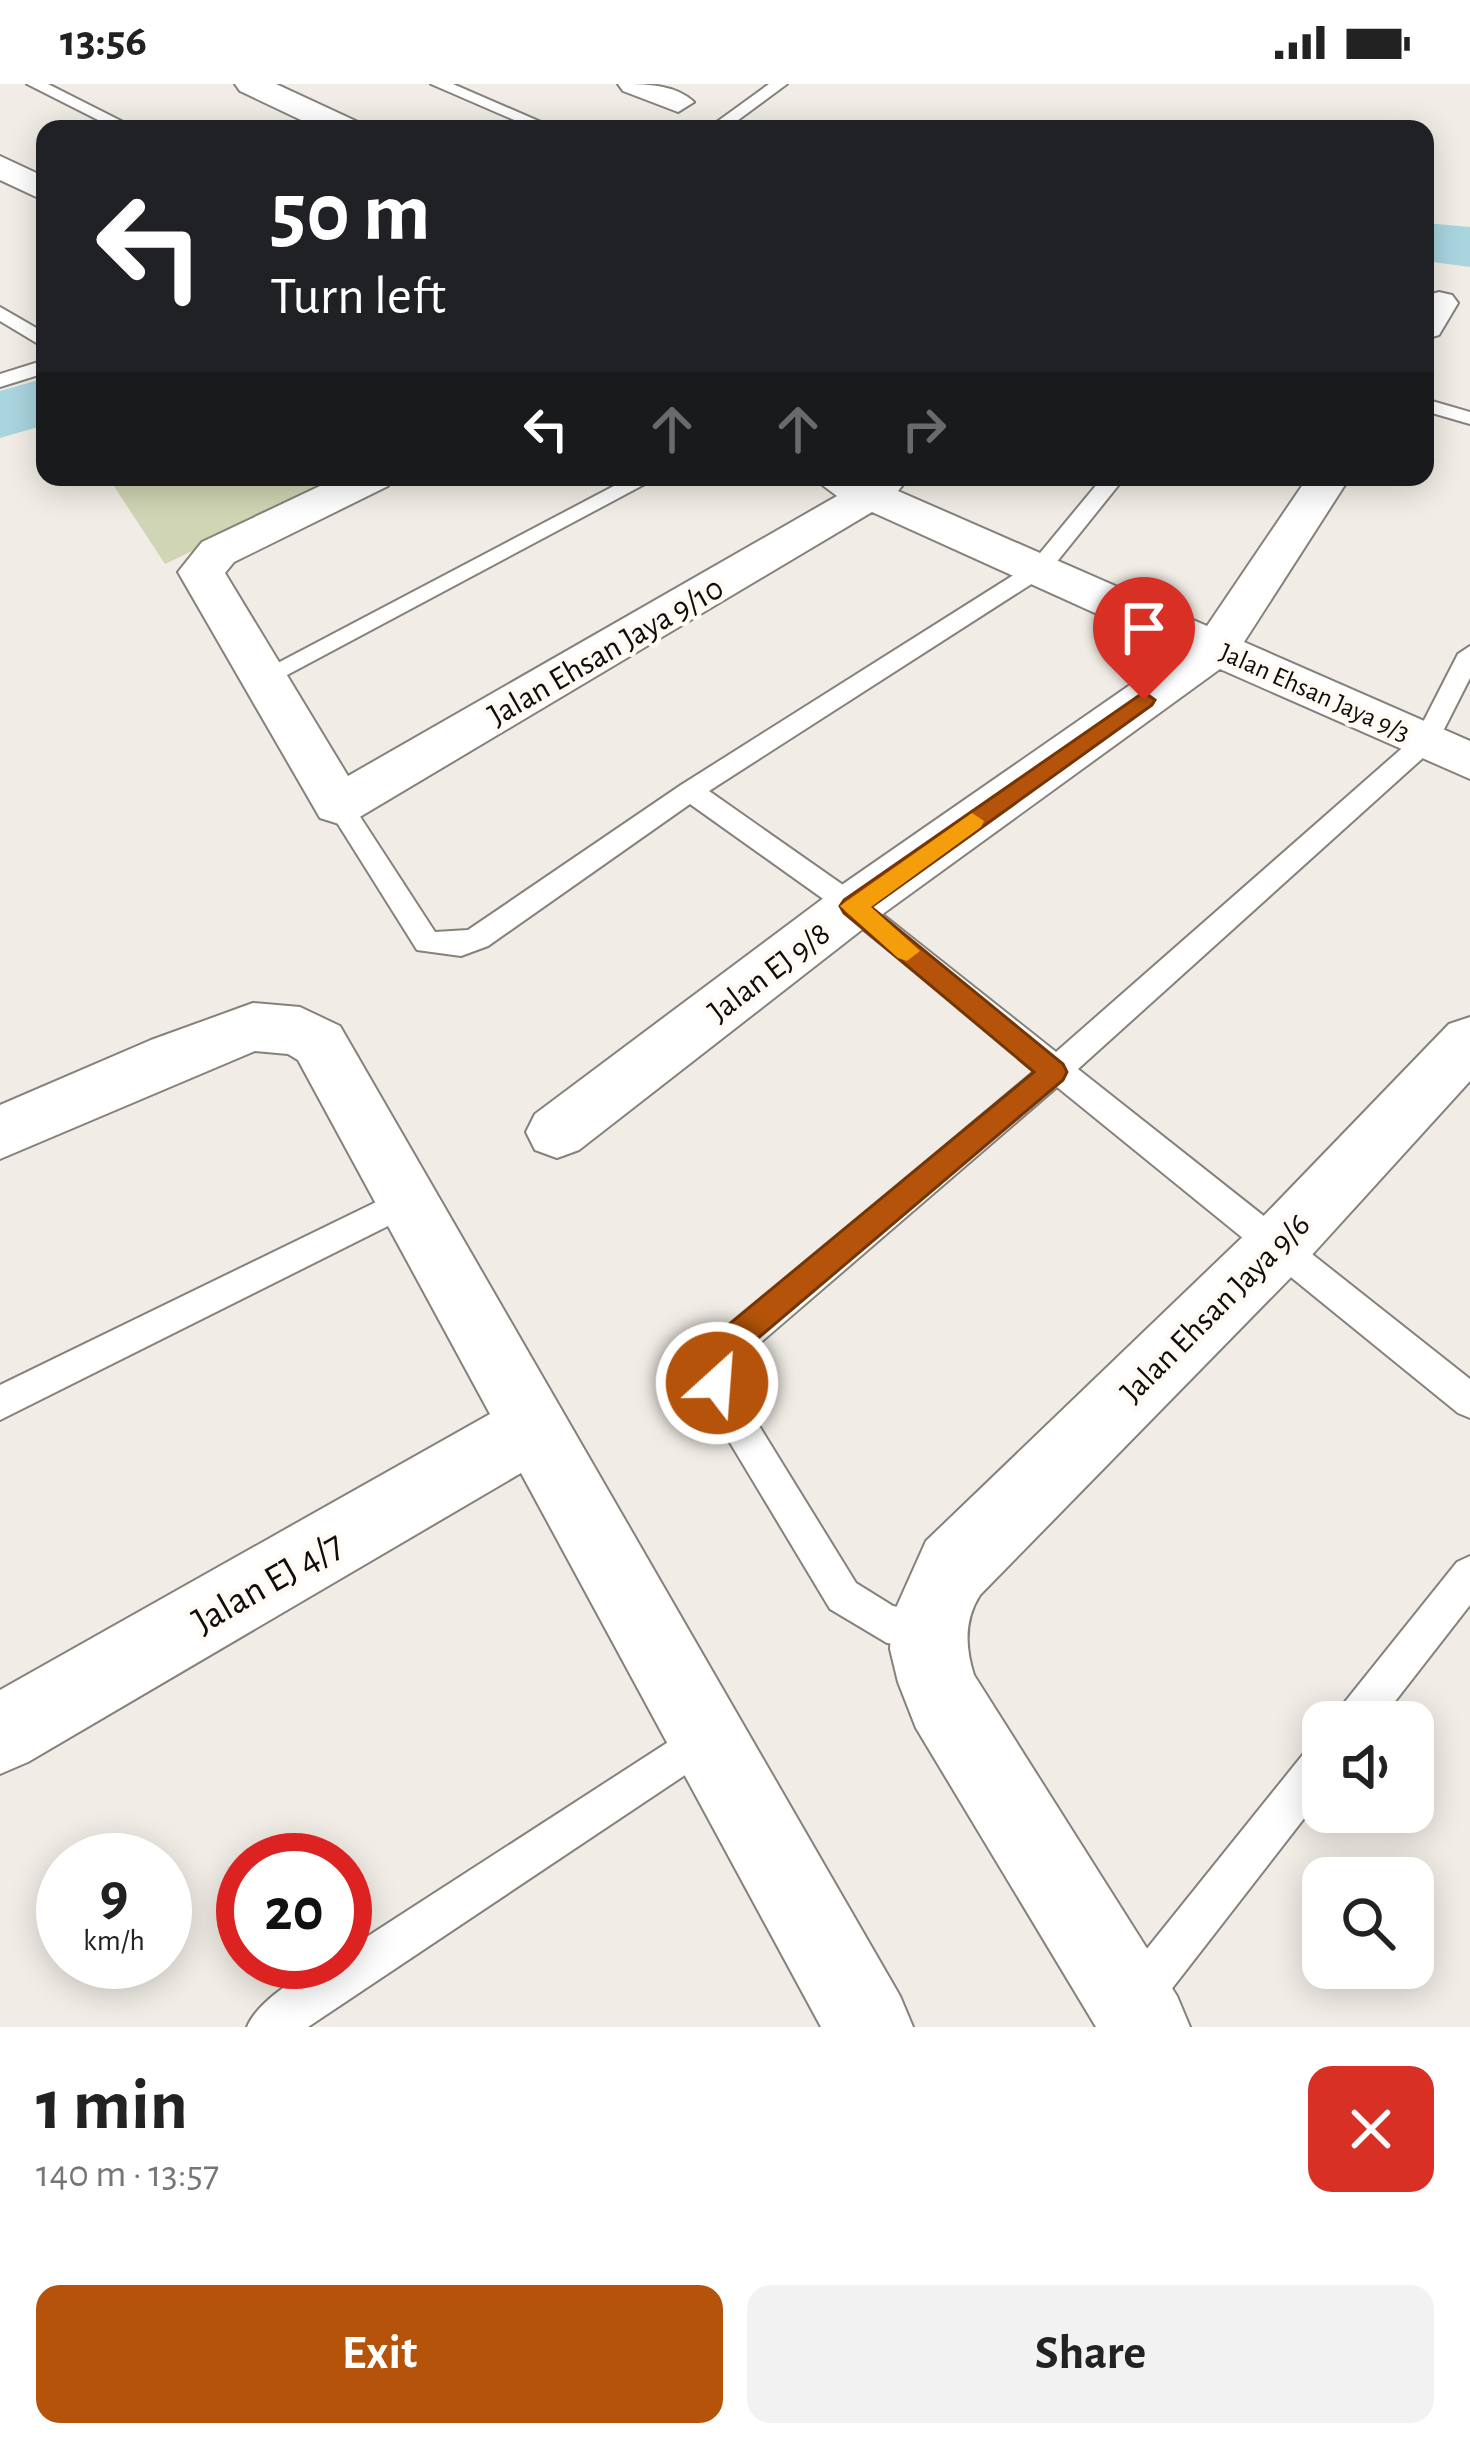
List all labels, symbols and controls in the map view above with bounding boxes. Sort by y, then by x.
text: 13:56 [60,19,147,64]
icon: left [72,168,228,324]
text: 50 m [270,172,431,256]
text: Turn left [270,270,446,324]
icon: left [513,396,579,462]
icon: ahead [639,396,705,462]
icon: ahead [765,396,831,462]
icon: right [891,396,957,462]
street label: Jalan Ehsan Jaya 9/10 [483,572,729,733]
pin [1093,577,1195,700]
icon: arrive [1111,595,1177,661]
street label: Jalan Ehsan Jaya 9/3 [1215,638,1414,747]
street label: Jalan EJ 9/8 [703,917,836,1029]
street label: Jalan Ehsan Jaya 9/6 [1115,1208,1317,1410]
position arrow [654,1320,780,1446]
street label: Jalan EJ 4/7 [186,1525,350,1642]
map controls [1302,1701,1434,1989]
button: sound [1302,1701,1434,1833]
speed limit sign: 20 [216,1833,372,1989]
button: search [1302,1857,1434,1989]
text: 9 [100,1866,128,1926]
text: km/h [83,1926,145,1956]
button: close [1308,2066,1434,2192]
text: 1 min [36,2070,188,2142]
text: 140 m · 13:57 [36,2155,219,2194]
button: Exit [36,2285,723,2423]
button: Share [747,2285,1434,2423]

